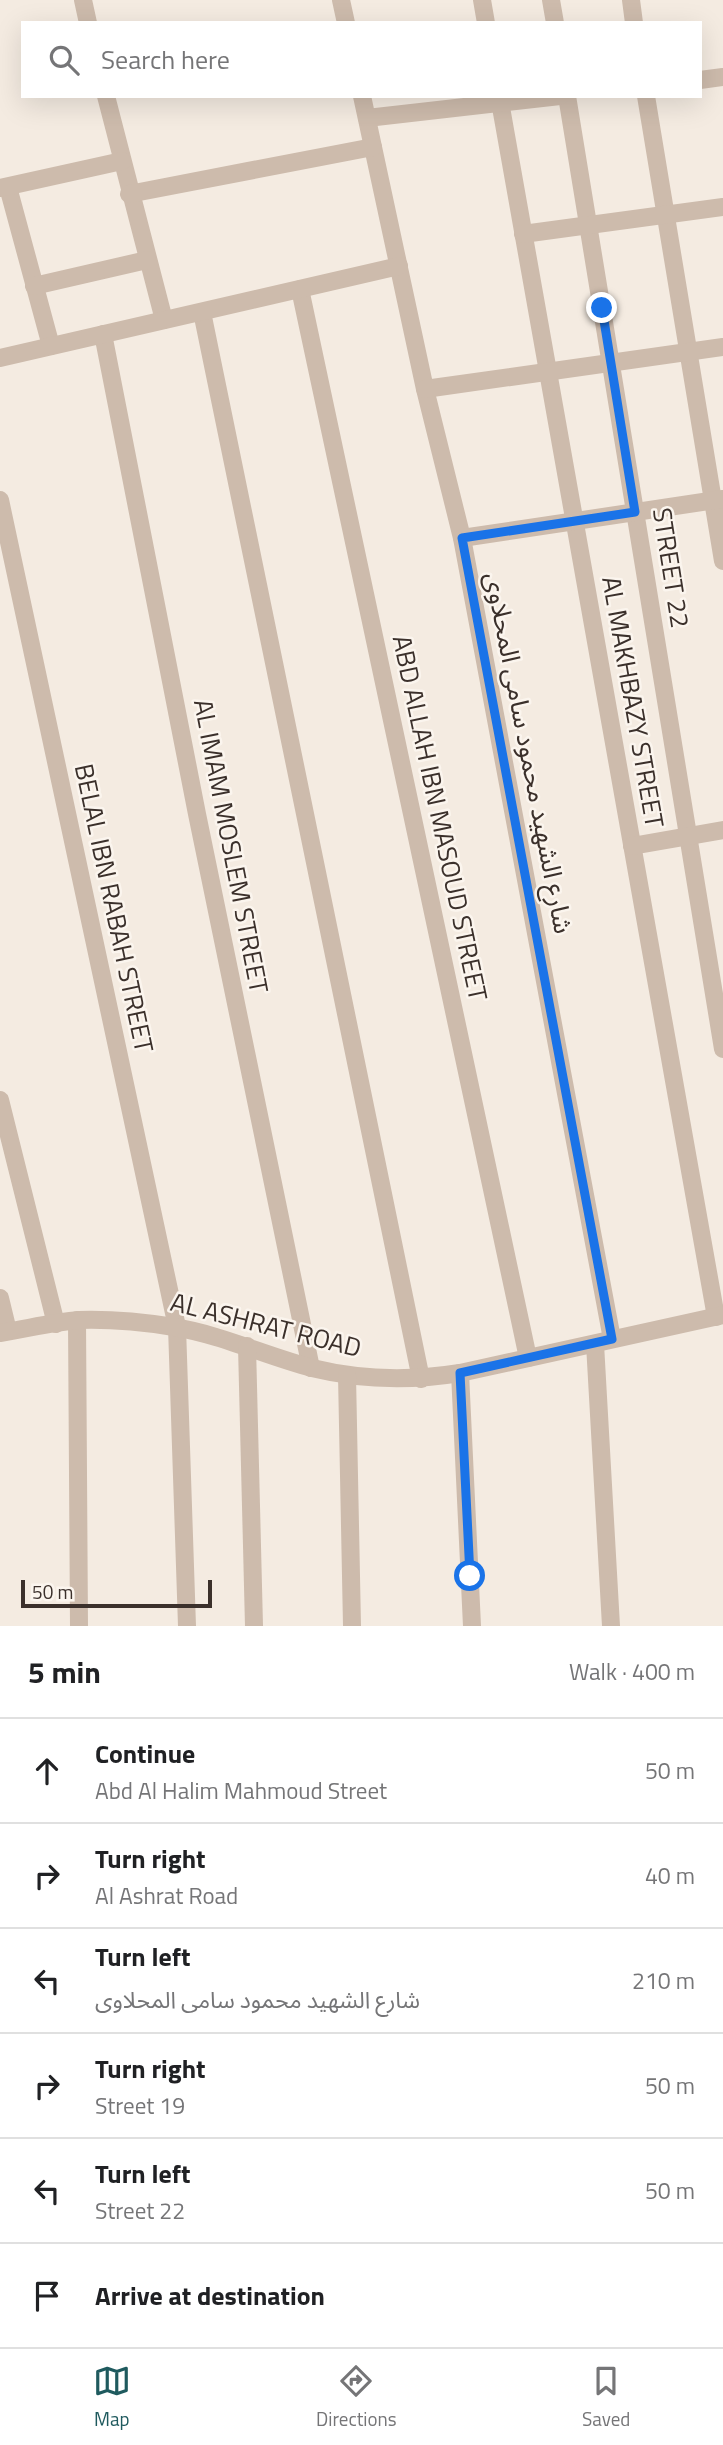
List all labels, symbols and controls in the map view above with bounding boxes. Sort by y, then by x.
search box [21,21,702,98]
text: Search here [101,40,230,79]
icon: search [45,41,83,79]
route end [586,292,617,323]
street label: STREET 22 [643,505,700,631]
street label: شارع الشهيد محمود سامى المحلاوى [475,569,584,937]
street label: AL MAKHBAZY STREET [592,573,675,831]
street label: ABD ALLAH IBN MASOUD STREET [383,632,498,1005]
street label: AL IMAM MOSLEM STREET [184,696,279,997]
street label: BELAL IBN RABAH STREET [65,760,164,1056]
street label: AL ASHRAT ROAD [167,1282,366,1367]
route start [454,1560,485,1591]
scale bar [21,1577,212,1609]
text: 50 m [32,1577,73,1606]
text: 5 min [28,1649,101,1695]
text: Walk · 400 m [569,1654,695,1689]
text: Continue [95,1734,195,1773]
icon: ahead [28,1752,66,1790]
text: 50 m [645,1753,695,1788]
text: Abd Al Halim Mahmoud Street [95,1773,387,1808]
text: Turn right [95,1839,206,1878]
icon: right [28,1857,66,1895]
text: 40 m [645,1858,695,1893]
text: Al Ashrat Road [95,1878,238,1913]
text: Turn left [95,1937,190,1976]
icon: left [28,1962,66,2000]
text: 210 m [632,1963,695,1998]
text: شارع الشهيد محمود سامى المحلاوى [95,1982,420,2017]
text: Turn right [95,2049,206,2088]
icon: right [28,2067,66,2105]
text: 50 m [645,2068,695,2103]
text: Street 19 [95,2088,185,2123]
text: Turn left [95,2154,190,2193]
icon: left [28,2172,66,2210]
text: 50 m [645,2173,695,2208]
text: Street 22 [95,2193,185,2228]
text: Arrive at destination [95,2276,325,2315]
icon: arrive [28,2277,66,2315]
tab: Map [93,2362,131,2433]
tab: Directions [316,2362,397,2433]
tab: Saved [582,2362,630,2433]

